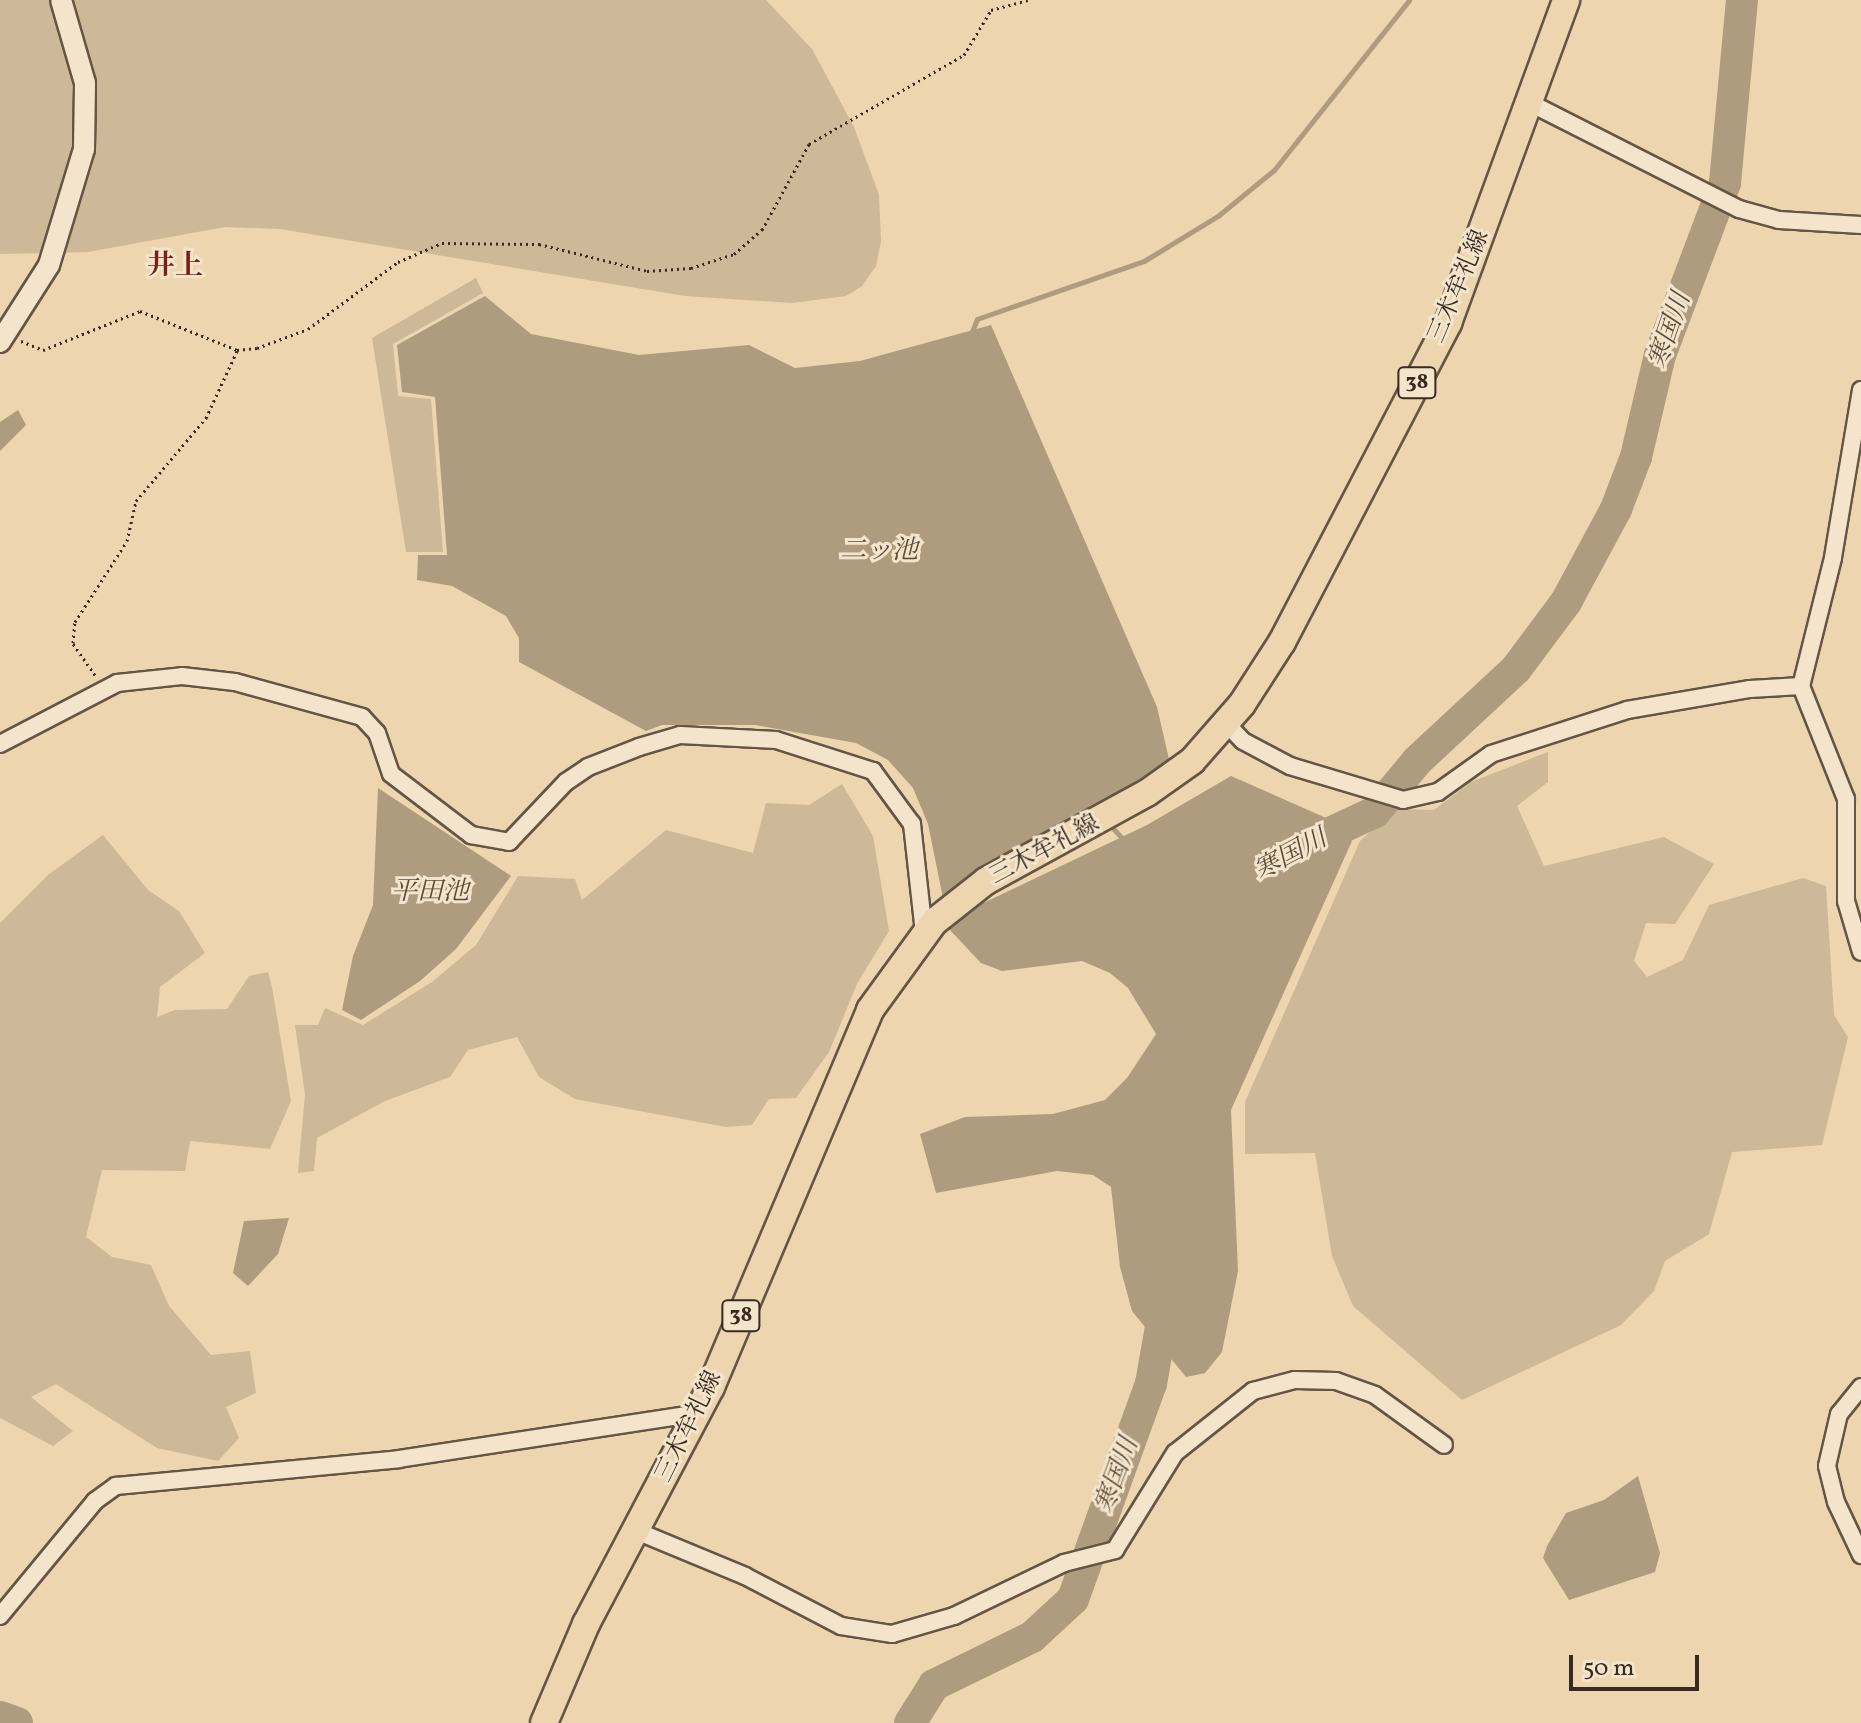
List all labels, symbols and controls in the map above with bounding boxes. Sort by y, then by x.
street label: 三木牟礼線 [1423,226,1497,348]
district label: 井上 [147,250,203,284]
water label: 寒国川 [1644,289,1698,373]
road number: 38 [1397,365,1437,401]
water label: 二ッ池 [840,536,918,568]
street label: 三木牟礼線 [985,810,1105,892]
water label: 寒国川 [1249,824,1333,888]
water label: 平田池 [391,877,469,909]
road number: 38 [721,1298,761,1334]
street label: 三木牟礼線 [651,1367,729,1487]
water label: 寒国川 [1090,1434,1146,1518]
scale bar [1573,1639,1703,1689]
text: 50 m [1583,1652,1635,1686]

